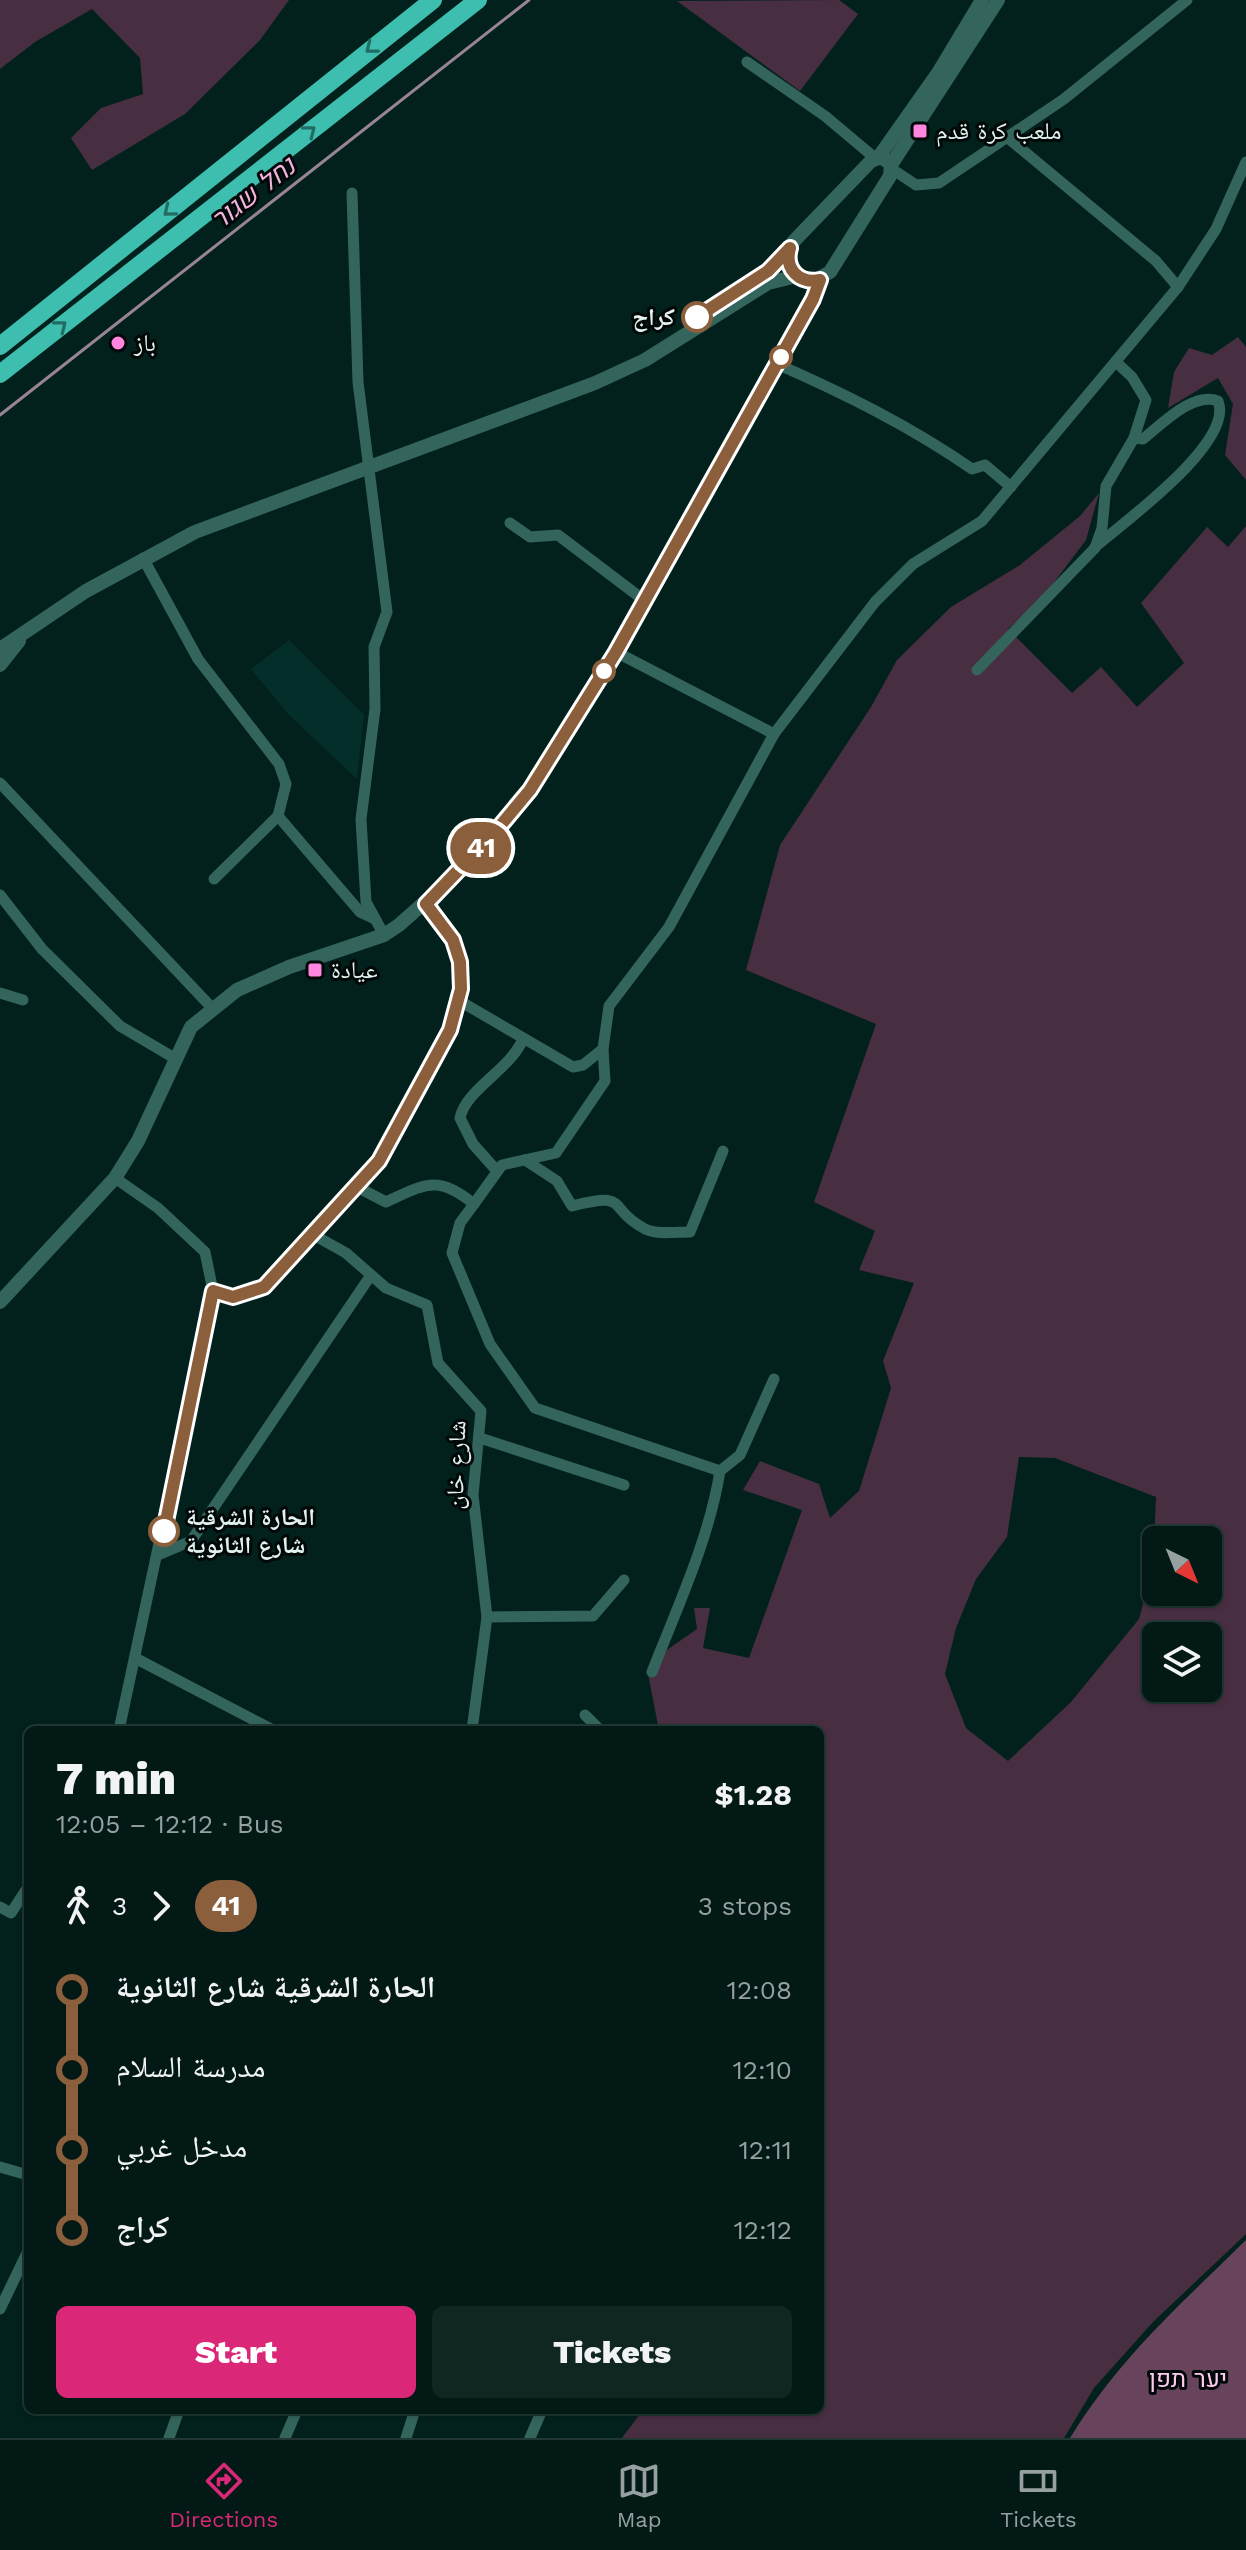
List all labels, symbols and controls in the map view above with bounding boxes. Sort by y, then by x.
one-way arrow [366,38,380,53]
place label: ملعب كرة قدم [936,117,1061,147]
marker: ملعب كرة قدم [911,122,929,140]
one-way arrow [301,127,316,141]
water label: נחל שגור [205,150,302,235]
one-way arrow [163,201,178,215]
marker: كراج [682,302,712,332]
place label: كراج [632,303,675,332]
one-way arrow [52,322,67,336]
place label: باز [133,329,156,357]
marker: باز [109,334,127,352]
unlabelled marker [770,346,792,368]
unlabelled marker [593,660,615,682]
line badge: 41 [445,822,517,874]
text: 41 [466,831,496,864]
place label: عيادة [331,956,378,984]
marker: عيادة [306,961,324,979]
street label: شارع خان [440,1420,473,1510]
place label: الحارة الشرقية شارع الثانوية [186,1503,315,1560]
marker: الحارة الشرقية شارع الثانوية [149,1516,179,1546]
north arrow [1142,1526,1222,1606]
map controls [1142,1526,1222,1702]
button: layers [1142,1622,1222,1702]
text: 7 min [56,1753,176,1805]
text: $1.28 [714,1777,792,1812]
text: 12:05 – 12:12 · Bus [56,1809,283,1839]
icon: walk [56,1884,100,1928]
icon: forward [139,1884,183,1928]
text: 41 [211,1889,241,1922]
text: 3 [112,1891,127,1921]
text: 3 stops [698,1891,792,1921]
text: الحارة الشرقية شارع الثانوية [116,1969,435,2004]
text: 12:08 [727,1975,792,2005]
text: مدرسة السلام [116,2049,265,2084]
text: 12:10 [733,2055,792,2085]
text: مدخل غربي [116,2129,247,2164]
text: 12:11 [739,2135,792,2165]
text: كراج [116,2209,169,2244]
text: 12:12 [734,2215,792,2245]
button: Start [56,2306,416,2398]
button: Tickets [432,2306,792,2398]
park label: יער תפן [1149,2365,1227,2393]
tab: Directions [169,2459,278,2532]
tab: Map [617,2459,662,2532]
tab: Tickets [1000,2459,1077,2532]

